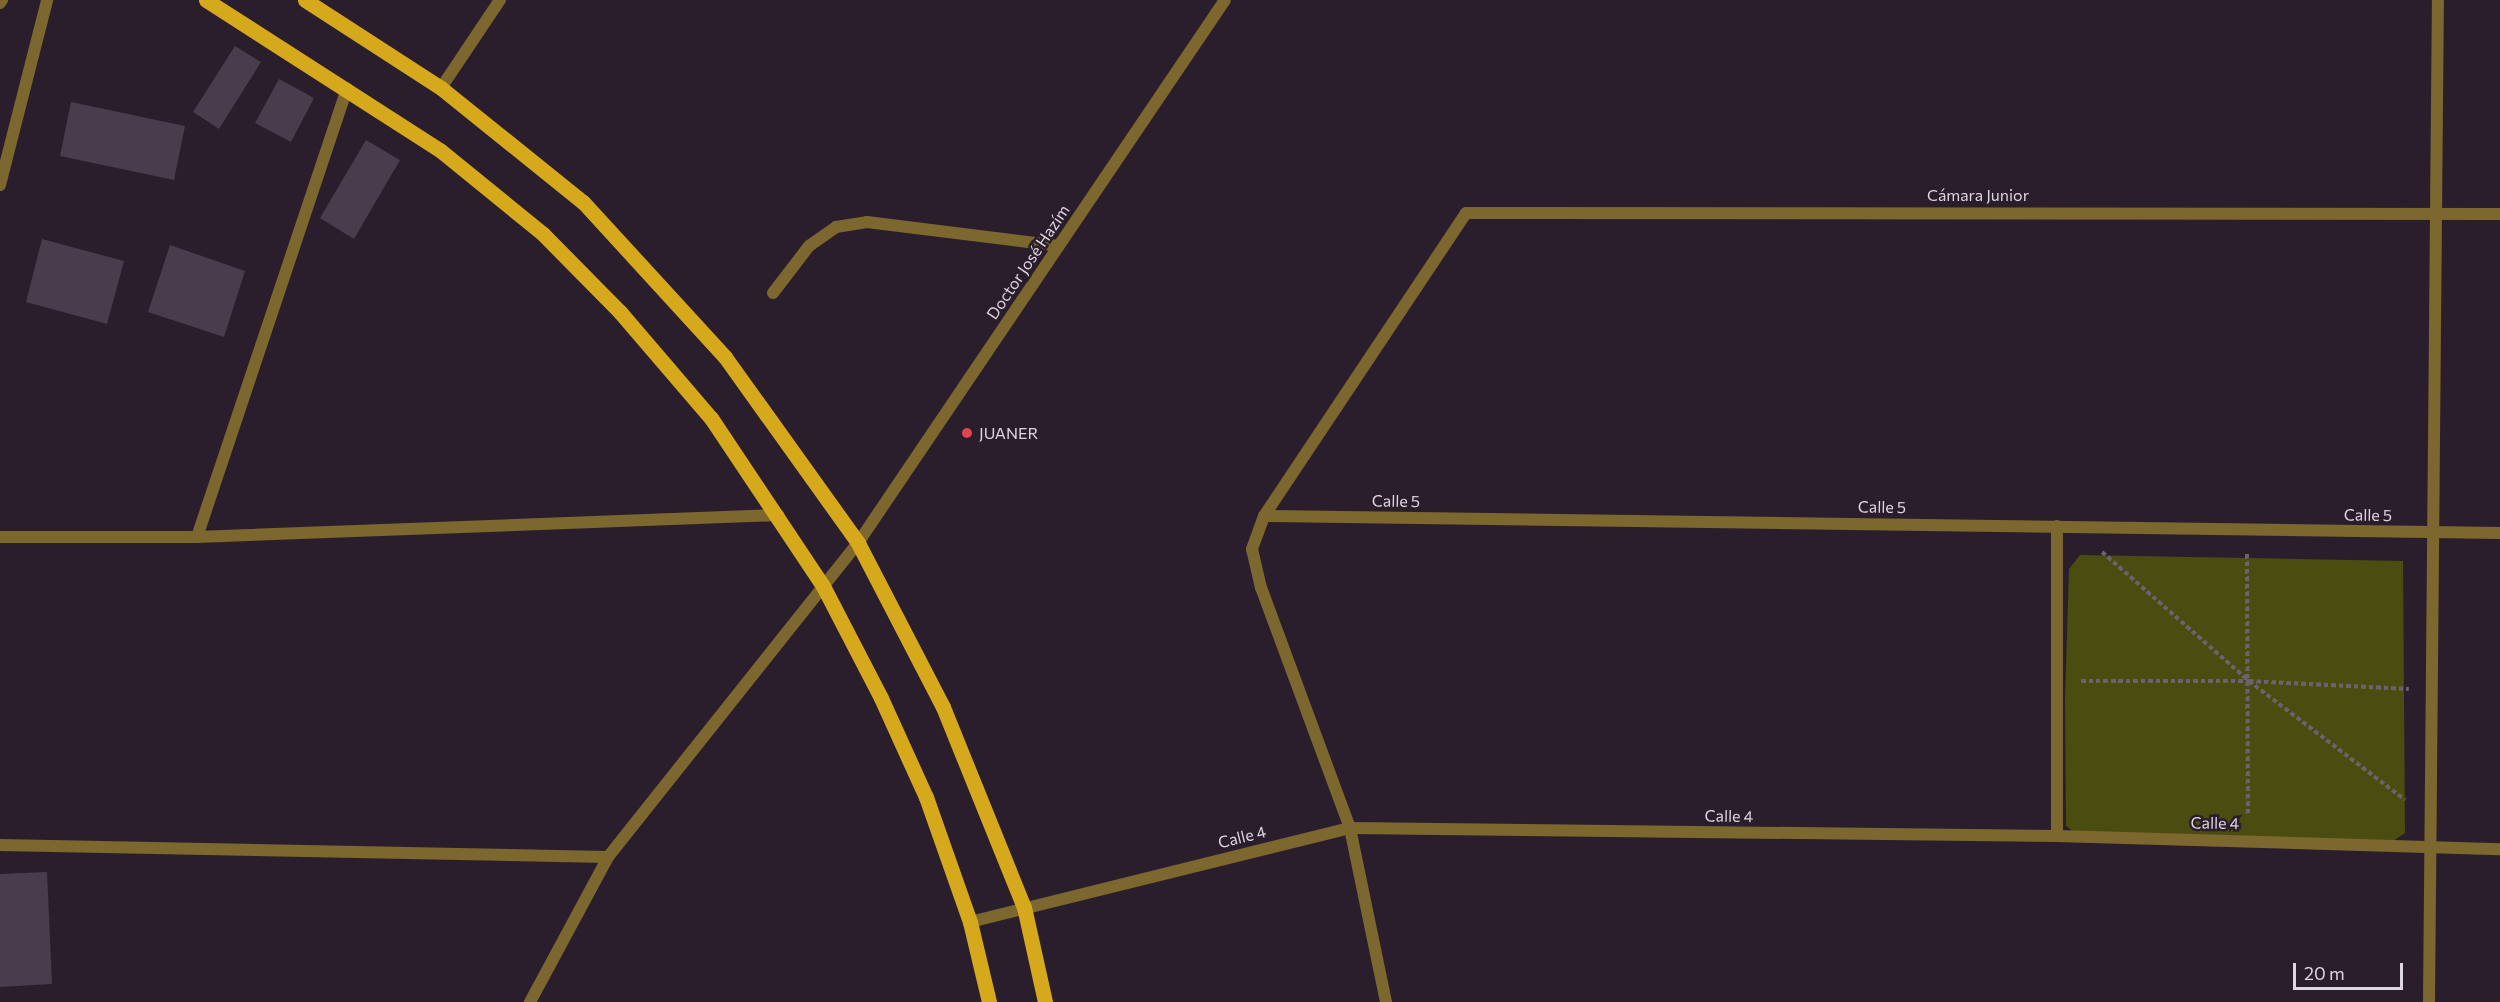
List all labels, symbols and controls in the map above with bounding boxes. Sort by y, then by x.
street label: Cámara Junior [1927,185,2029,205]
street label: Doctor José Hazím [983,201,1073,323]
place label: JUANER [979,423,1038,443]
marker: JUANER [960,426,974,440]
street label: Calle 5 [1372,491,1420,511]
street label: Calle 5 [1858,497,1906,517]
street label: Calle 5 [2344,505,2392,525]
street label: Calle 4 [1705,806,1753,826]
street label: Calle 4 [2191,813,2239,833]
street label: Calle 4 [1216,822,1268,852]
scale bar [2296,951,2406,989]
text: 20 m [2304,962,2345,984]

